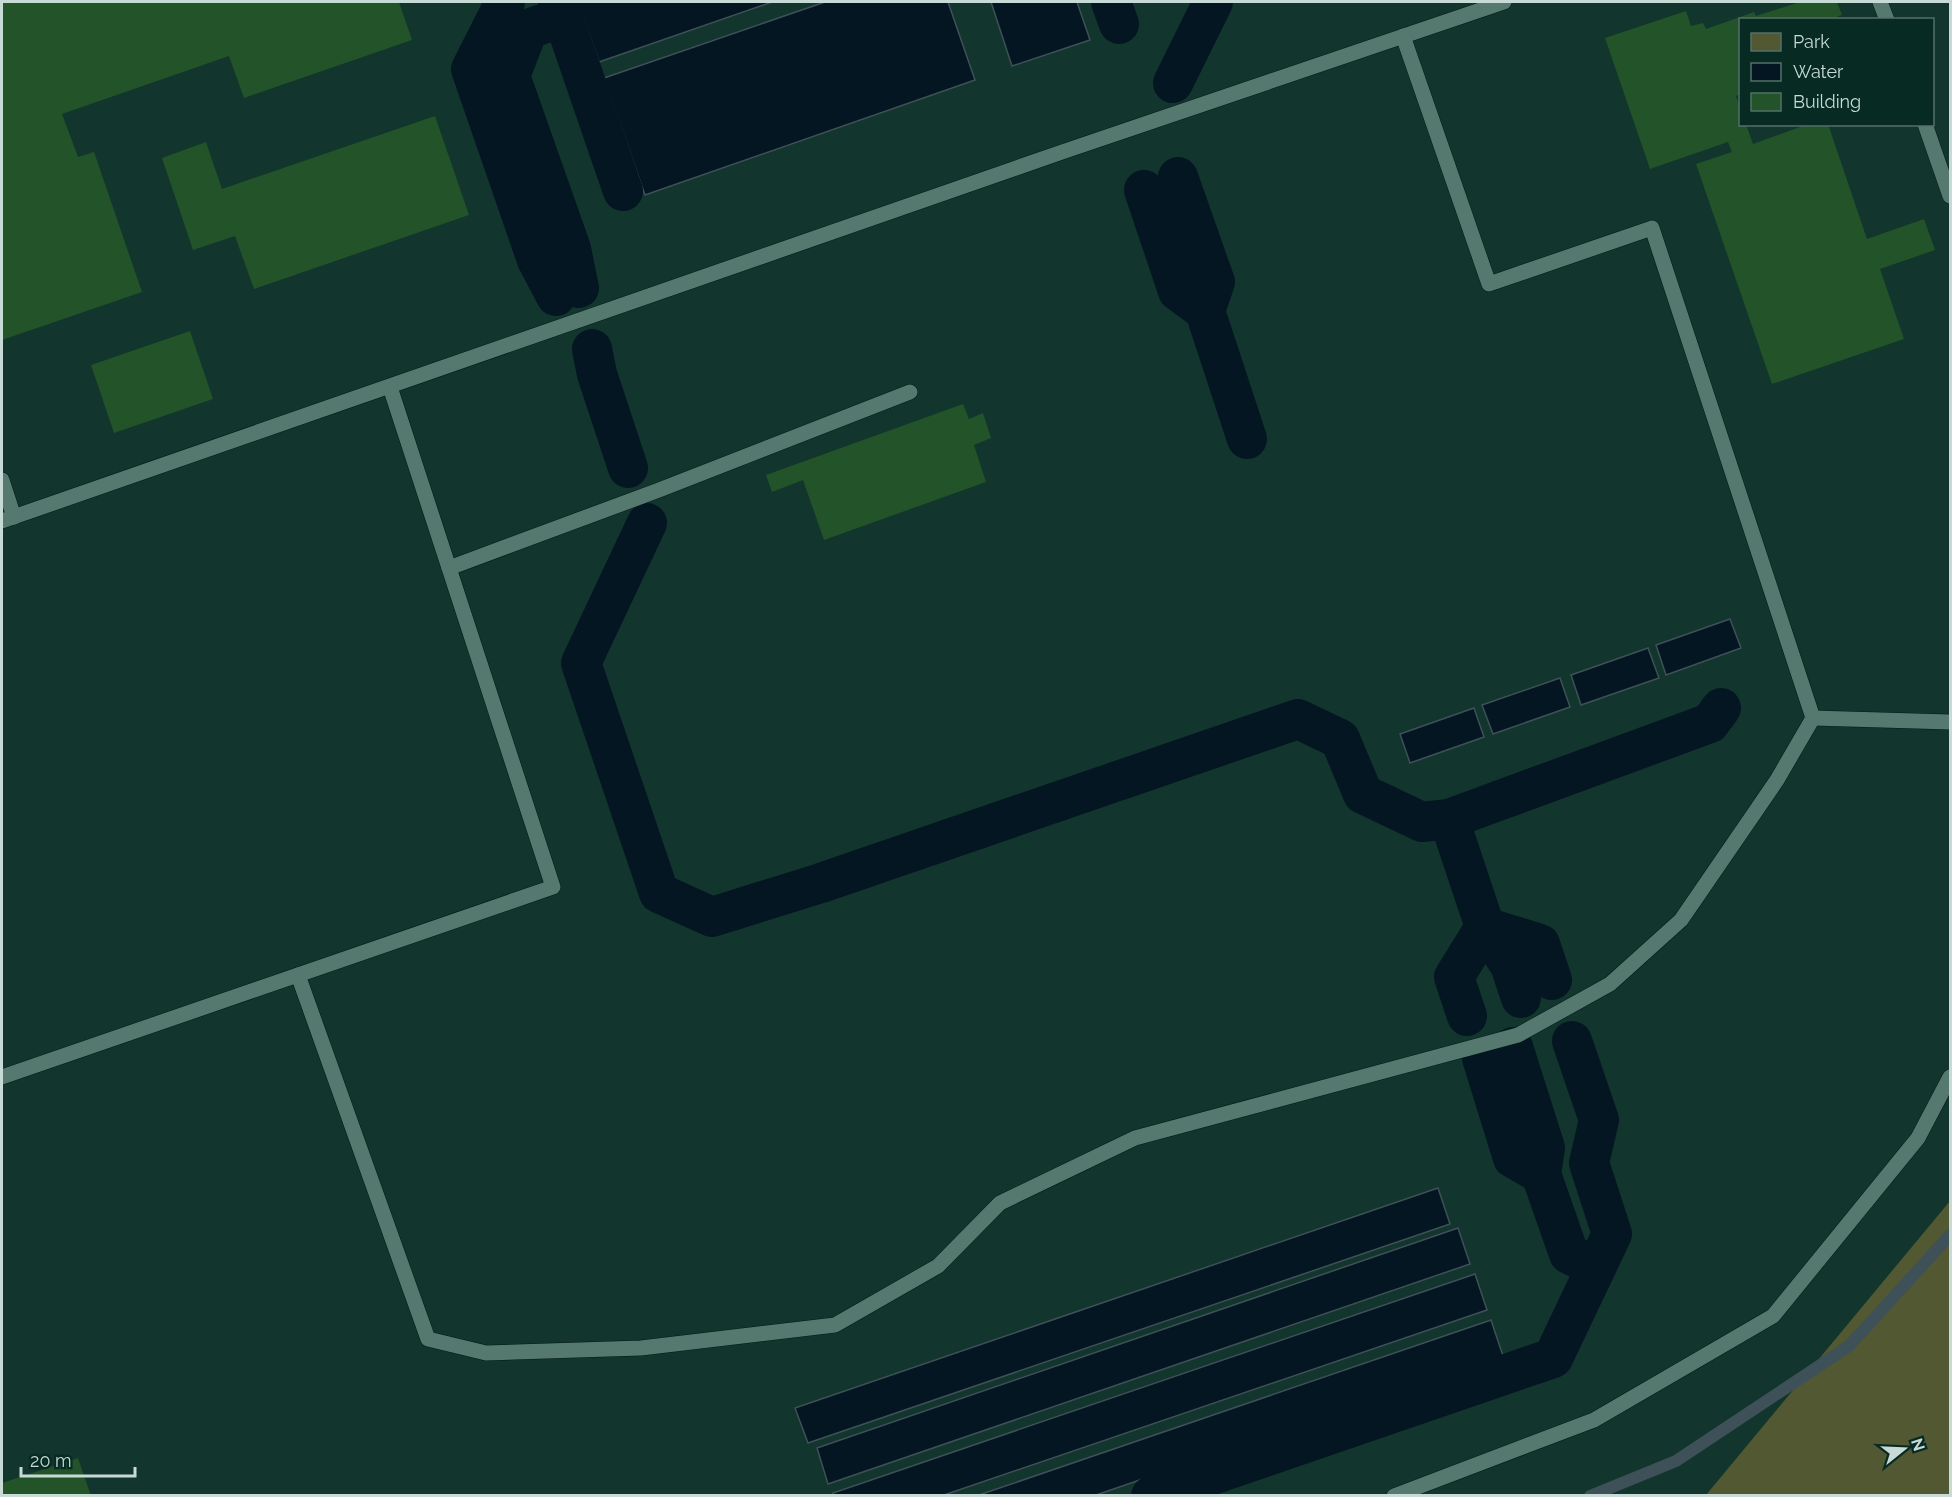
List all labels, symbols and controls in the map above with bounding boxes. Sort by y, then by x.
legend [1739,18,1934,126]
text: Park [1793,31,1830,52]
text: Water [1793,61,1844,82]
text: Building [1793,91,1861,112]
north arrow [1874,1419,1934,1479]
text: N [1907,1436,1929,1453]
scale bar [21,1440,135,1478]
text: 20 m [30,1450,72,1471]

